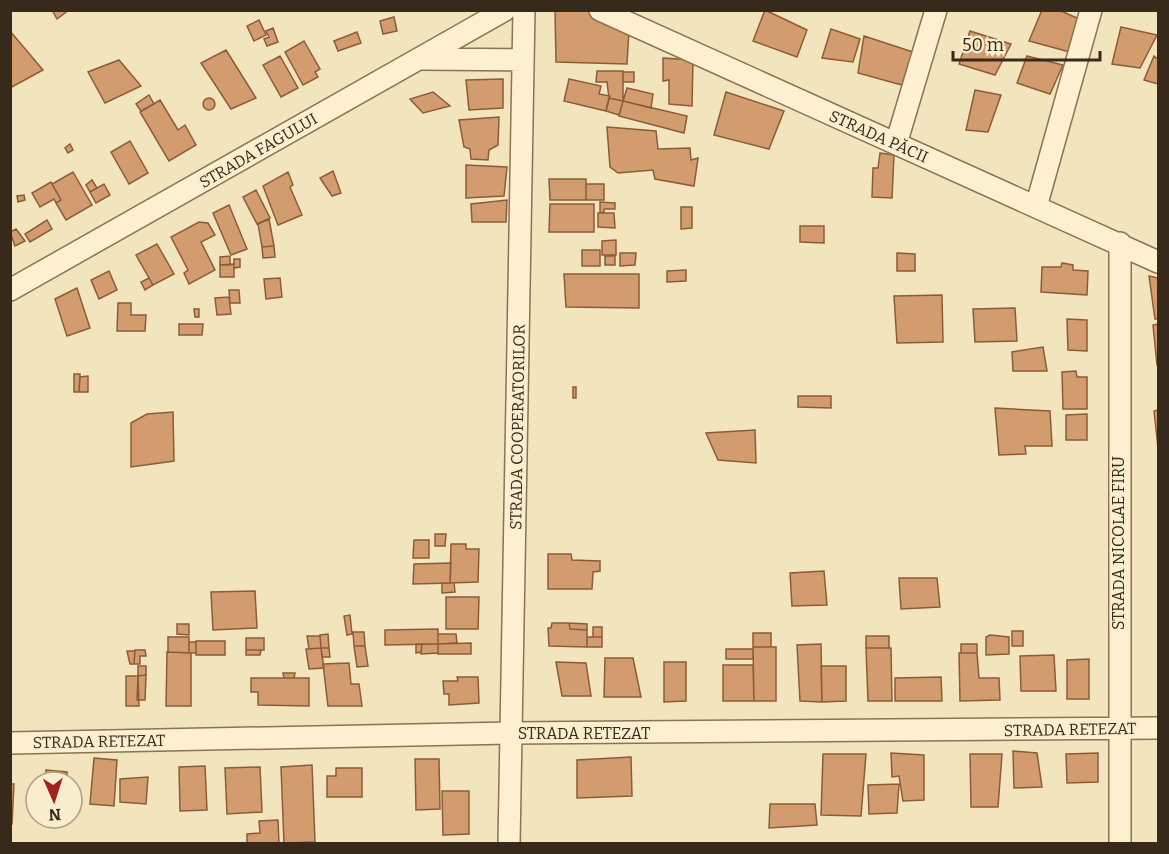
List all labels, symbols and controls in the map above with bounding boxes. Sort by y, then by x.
scale bar [953,24,1100,62]
text: 50 m [962,34,1004,56]
street label: STRADA PĂCII [826,105,932,167]
street label: STRADA FAGULUI [196,109,321,192]
street label: STRADA COOPERATORILOR [506,324,529,530]
street label: STRADA NICOLAE FIRU [1109,456,1128,630]
street label: STRADA RETEZAT [1004,719,1136,740]
street label: STRADA RETEZAT [518,724,650,743]
street label: STRADA RETEZAT [33,731,165,752]
north arrow [24,770,84,830]
text: N [48,805,61,824]

